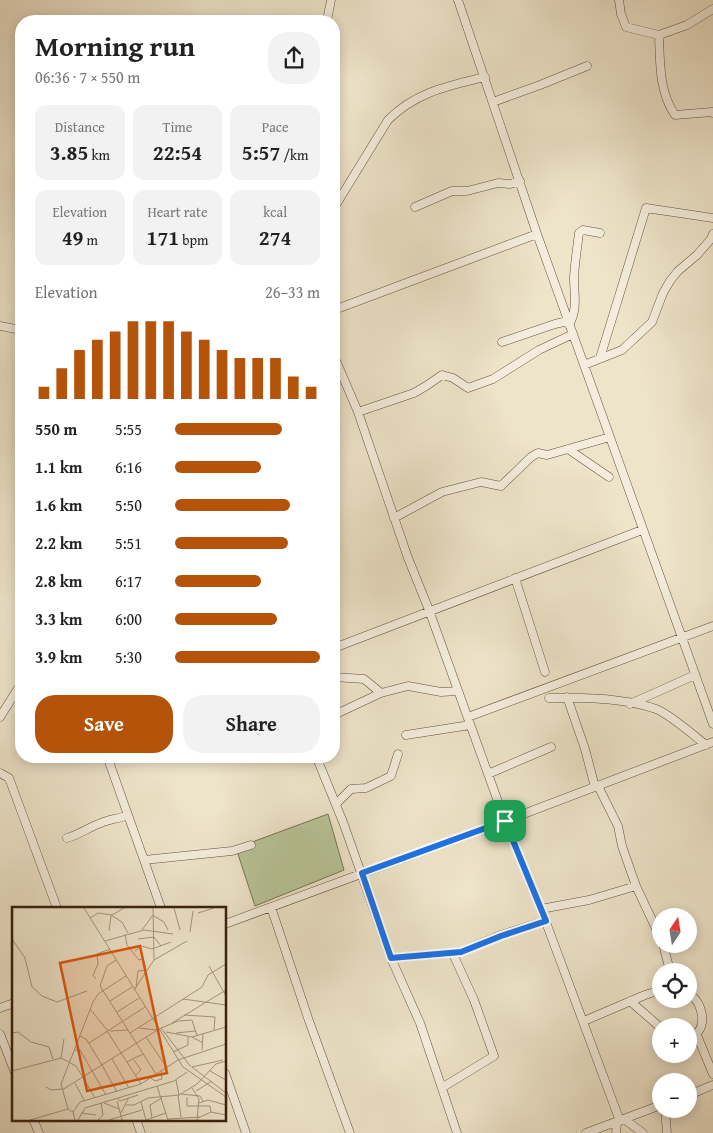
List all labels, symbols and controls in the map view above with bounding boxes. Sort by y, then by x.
text: Morning run [35,25,195,66]
button: share [268,32,320,84]
text: 06:36 · 7 × 550 m [35,65,140,89]
text: Distance [55,117,105,137]
text: Time [163,117,192,137]
text: Pace [262,117,289,137]
text: 3.85 [50,137,88,168]
text: 22:54 [153,137,202,168]
text: 5:57 [242,137,280,168]
text: km [88,145,110,165]
text: /km [280,145,309,165]
text: Elevation [52,202,107,222]
text: Heart rate [147,202,208,222]
text: kcal [263,202,287,222]
text: 49 [62,222,83,253]
text: 171 [147,222,179,253]
text: 274 [259,222,291,253]
text: m [83,230,98,250]
text: bpm [179,230,208,250]
text: Elevation [35,280,98,304]
text: 26–33 m [265,280,320,304]
text: 550 m [35,417,77,441]
text: 5:55 [115,417,142,441]
text: 1.1 km [35,455,82,479]
text: 6:16 [115,455,142,479]
text: 1.6 km [35,493,82,517]
text: 5:50 [115,493,142,517]
text: 2.2 km [35,531,82,555]
text: 5:51 [115,531,142,555]
text: 2.8 km [35,569,82,593]
text: 6:17 [115,569,142,593]
text: 3.3 km [35,607,82,631]
text: 6:00 [115,607,142,631]
text: 3.9 km [35,645,82,669]
text: 5:30 [115,645,142,669]
button: Save [35,695,173,753]
button: Share [183,695,320,753]
pin [484,800,526,842]
icon: arrive [491,807,519,835]
inset map [12,907,226,1120]
north arrow [652,908,698,952]
map controls [652,908,697,1118]
button: locate [652,963,697,1008]
button: + [652,1018,697,1063]
button: − [652,1073,697,1118]

